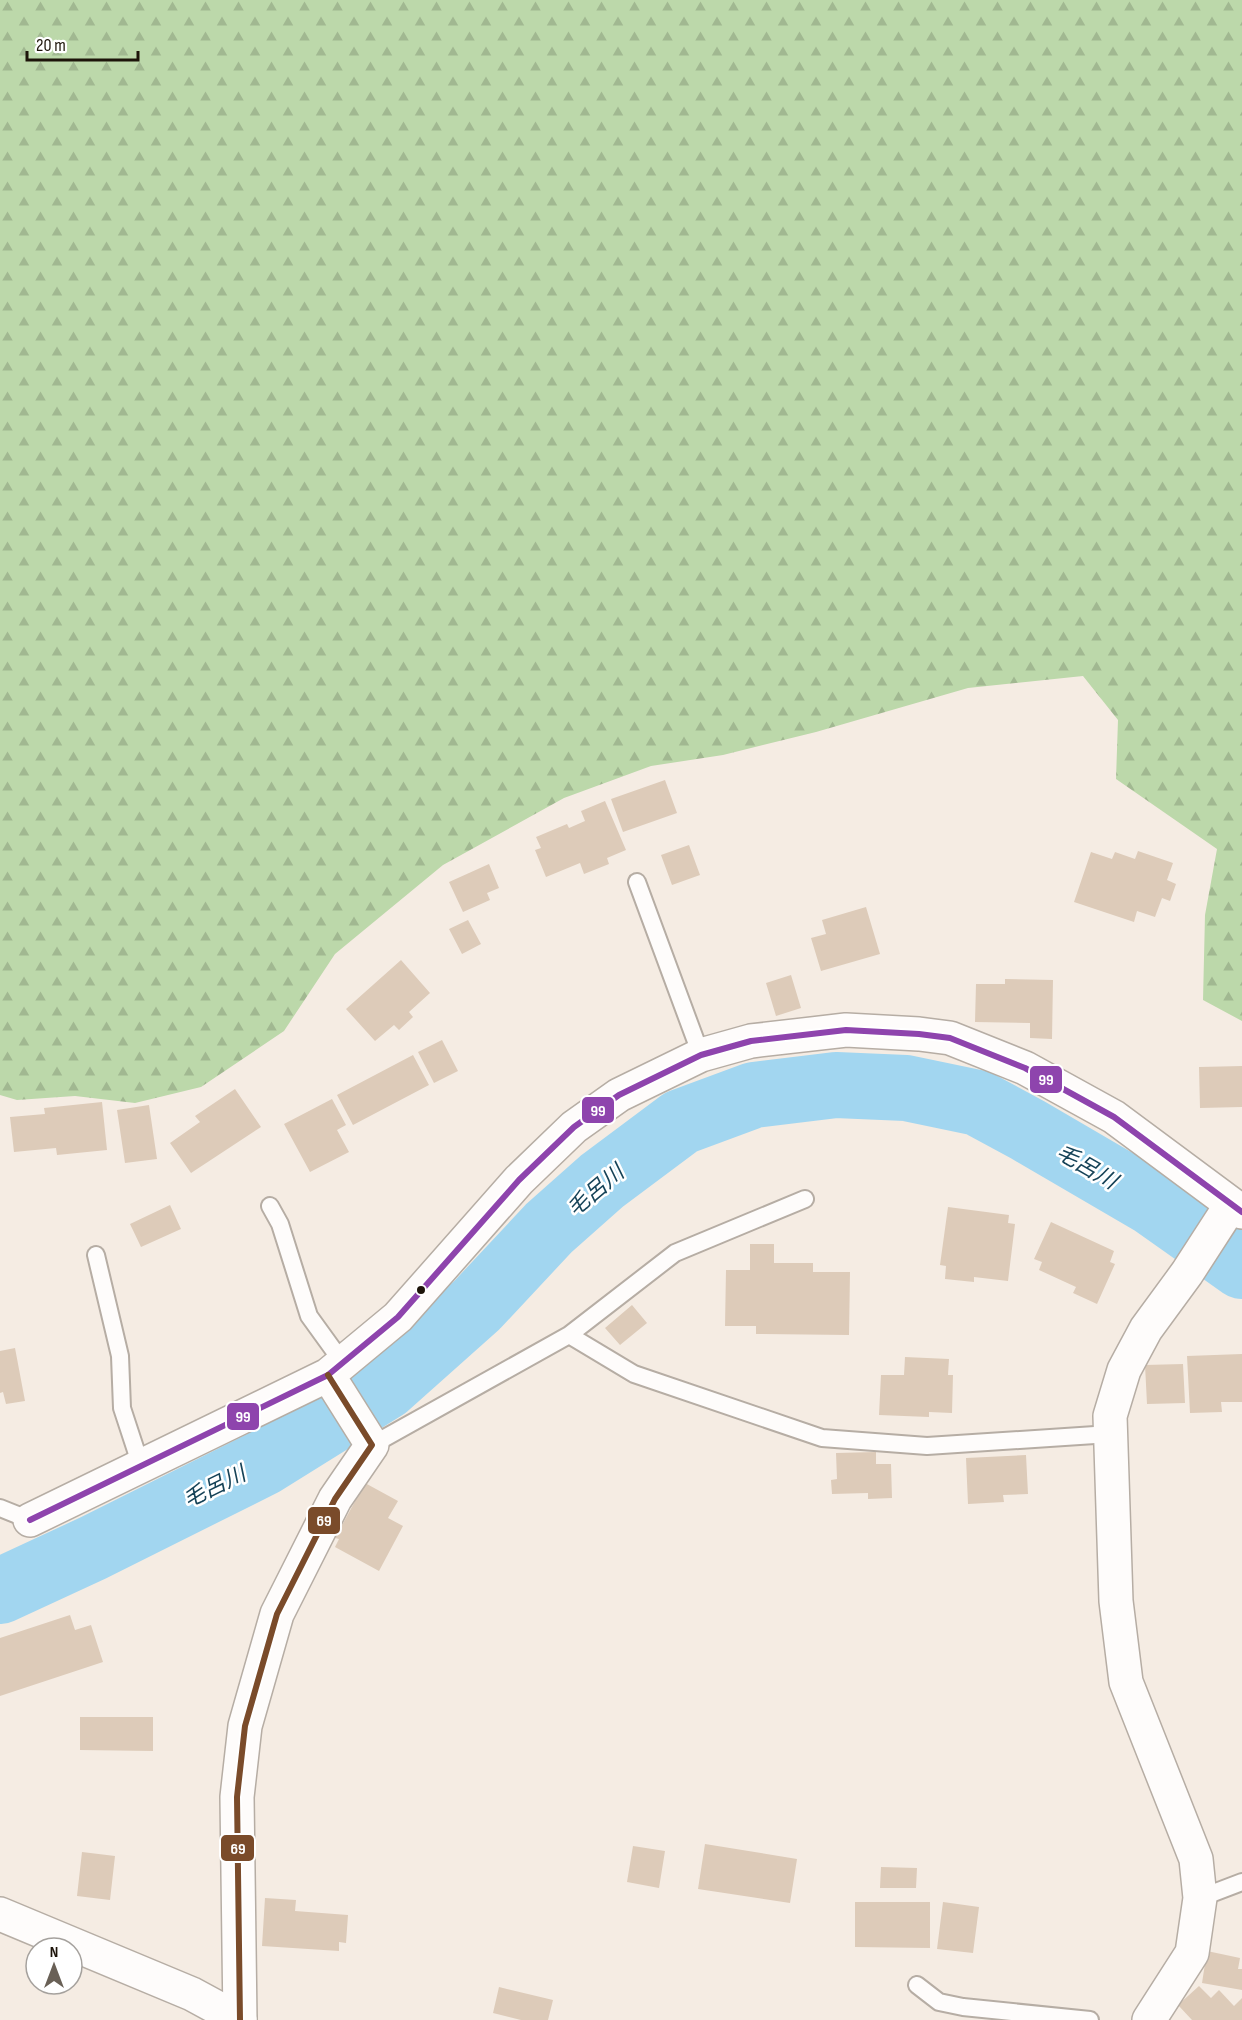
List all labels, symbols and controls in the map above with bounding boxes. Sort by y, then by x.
scale bar [27,24,138,62]
text: 20 m [36,35,66,56]
line badge: 99 [1029,1065,1063,1094]
text: 99 [1038,1071,1054,1090]
line badge: 99 [581,1096,615,1124]
text: 99 [590,1102,606,1121]
water label: 毛呂川 [1051,1139,1123,1196]
water label: 毛呂川 [562,1158,631,1223]
unlabelled marker [415,1284,427,1296]
line badge: 99 [226,1402,260,1431]
text: 99 [235,1408,251,1427]
water label: 毛呂川 [179,1460,252,1514]
line badge: 69 [307,1506,341,1535]
text: 69 [316,1512,332,1531]
line badge: 69 [220,1834,255,1862]
text: 69 [230,1840,246,1859]
north arrow [24,1936,84,1996]
text: N [50,1943,58,1962]

